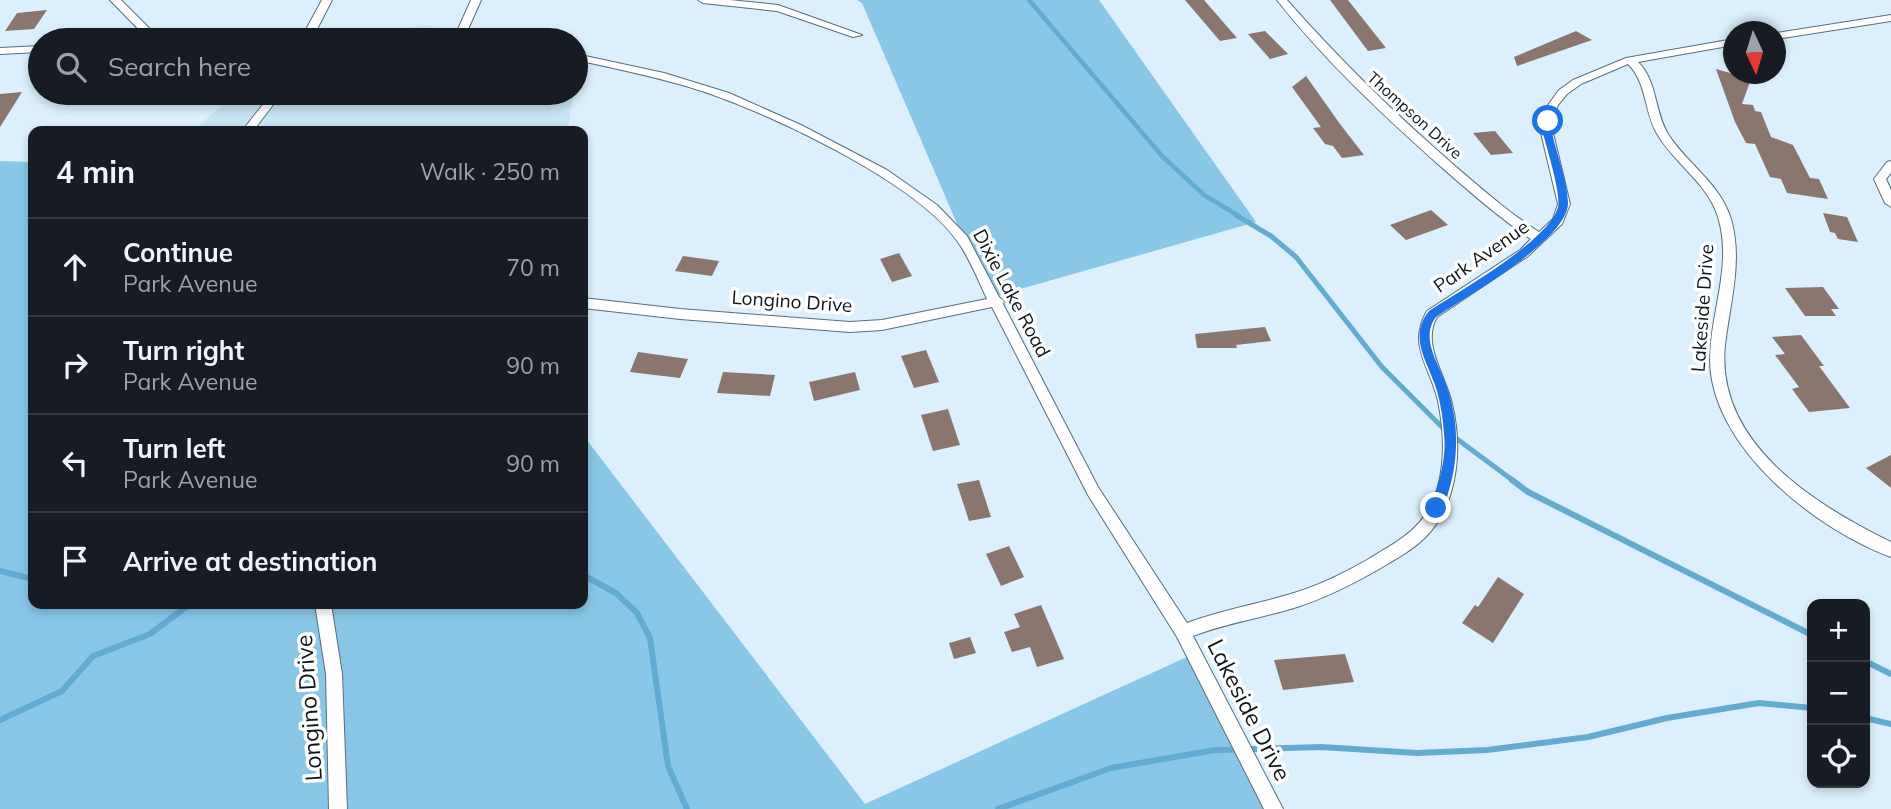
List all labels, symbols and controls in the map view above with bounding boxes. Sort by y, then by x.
north arrow [1723,21,1786,84]
search box [28,28,588,105]
icon: search [52,48,90,86]
text: Search here [108,50,251,83]
street label: Thompson Drive [1363,67,1467,163]
route start [1532,105,1563,136]
text: 4 min [56,153,135,191]
text: Walk · 250 m [420,157,560,186]
street label: Park Avenue [1429,214,1533,298]
street label: Dixie Lake Road [968,225,1056,361]
text: Continue [123,236,233,269]
street label: Lakeside Drive [1686,243,1718,373]
icon: ahead [56,248,94,286]
text: 70 m [506,253,560,282]
text: Park Avenue [123,269,258,298]
street label: Longino Drive [731,285,853,317]
text: Turn right [123,334,244,367]
icon: right [56,346,94,384]
text: 90 m [506,351,560,380]
text: Park Avenue [123,367,258,396]
text: Turn left [123,432,225,465]
icon: left [56,444,94,482]
text: 90 m [506,449,560,478]
text: Park Avenue [123,465,258,494]
route end [1420,492,1451,523]
icon: arrive [56,542,94,580]
text: Arrive at destination [123,545,378,578]
map controls [1807,599,1870,788]
button: + [1807,599,1870,662]
street label: Longino Drive [289,634,328,782]
street label: Lakeside Drive [1201,634,1298,785]
button: − [1807,662,1870,725]
button: locate [1807,725,1870,788]

